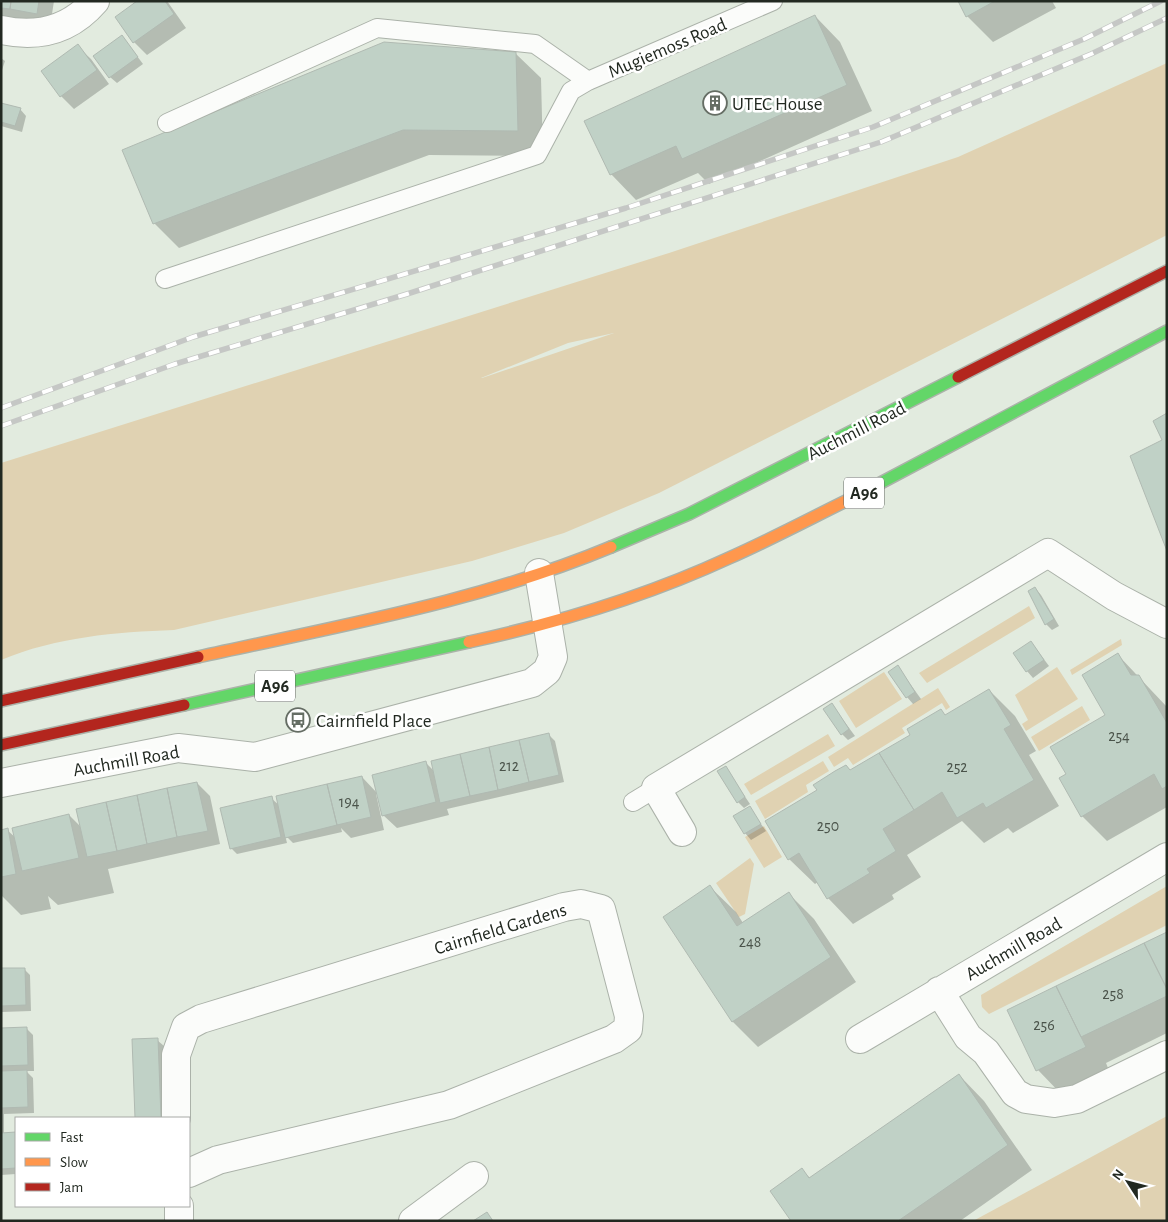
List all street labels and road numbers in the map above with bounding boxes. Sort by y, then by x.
street label: Mugiemoss Road [606,15,730,82]
street label: Auchmill Road [805,398,909,464]
road number: A96 [844,478,884,508]
road number: A96 [255,670,295,701]
street label: Auchmill Road [72,743,181,780]
street label: Cairnfield Gardens [432,900,569,959]
street label: Auchmill Road [962,914,1065,984]

